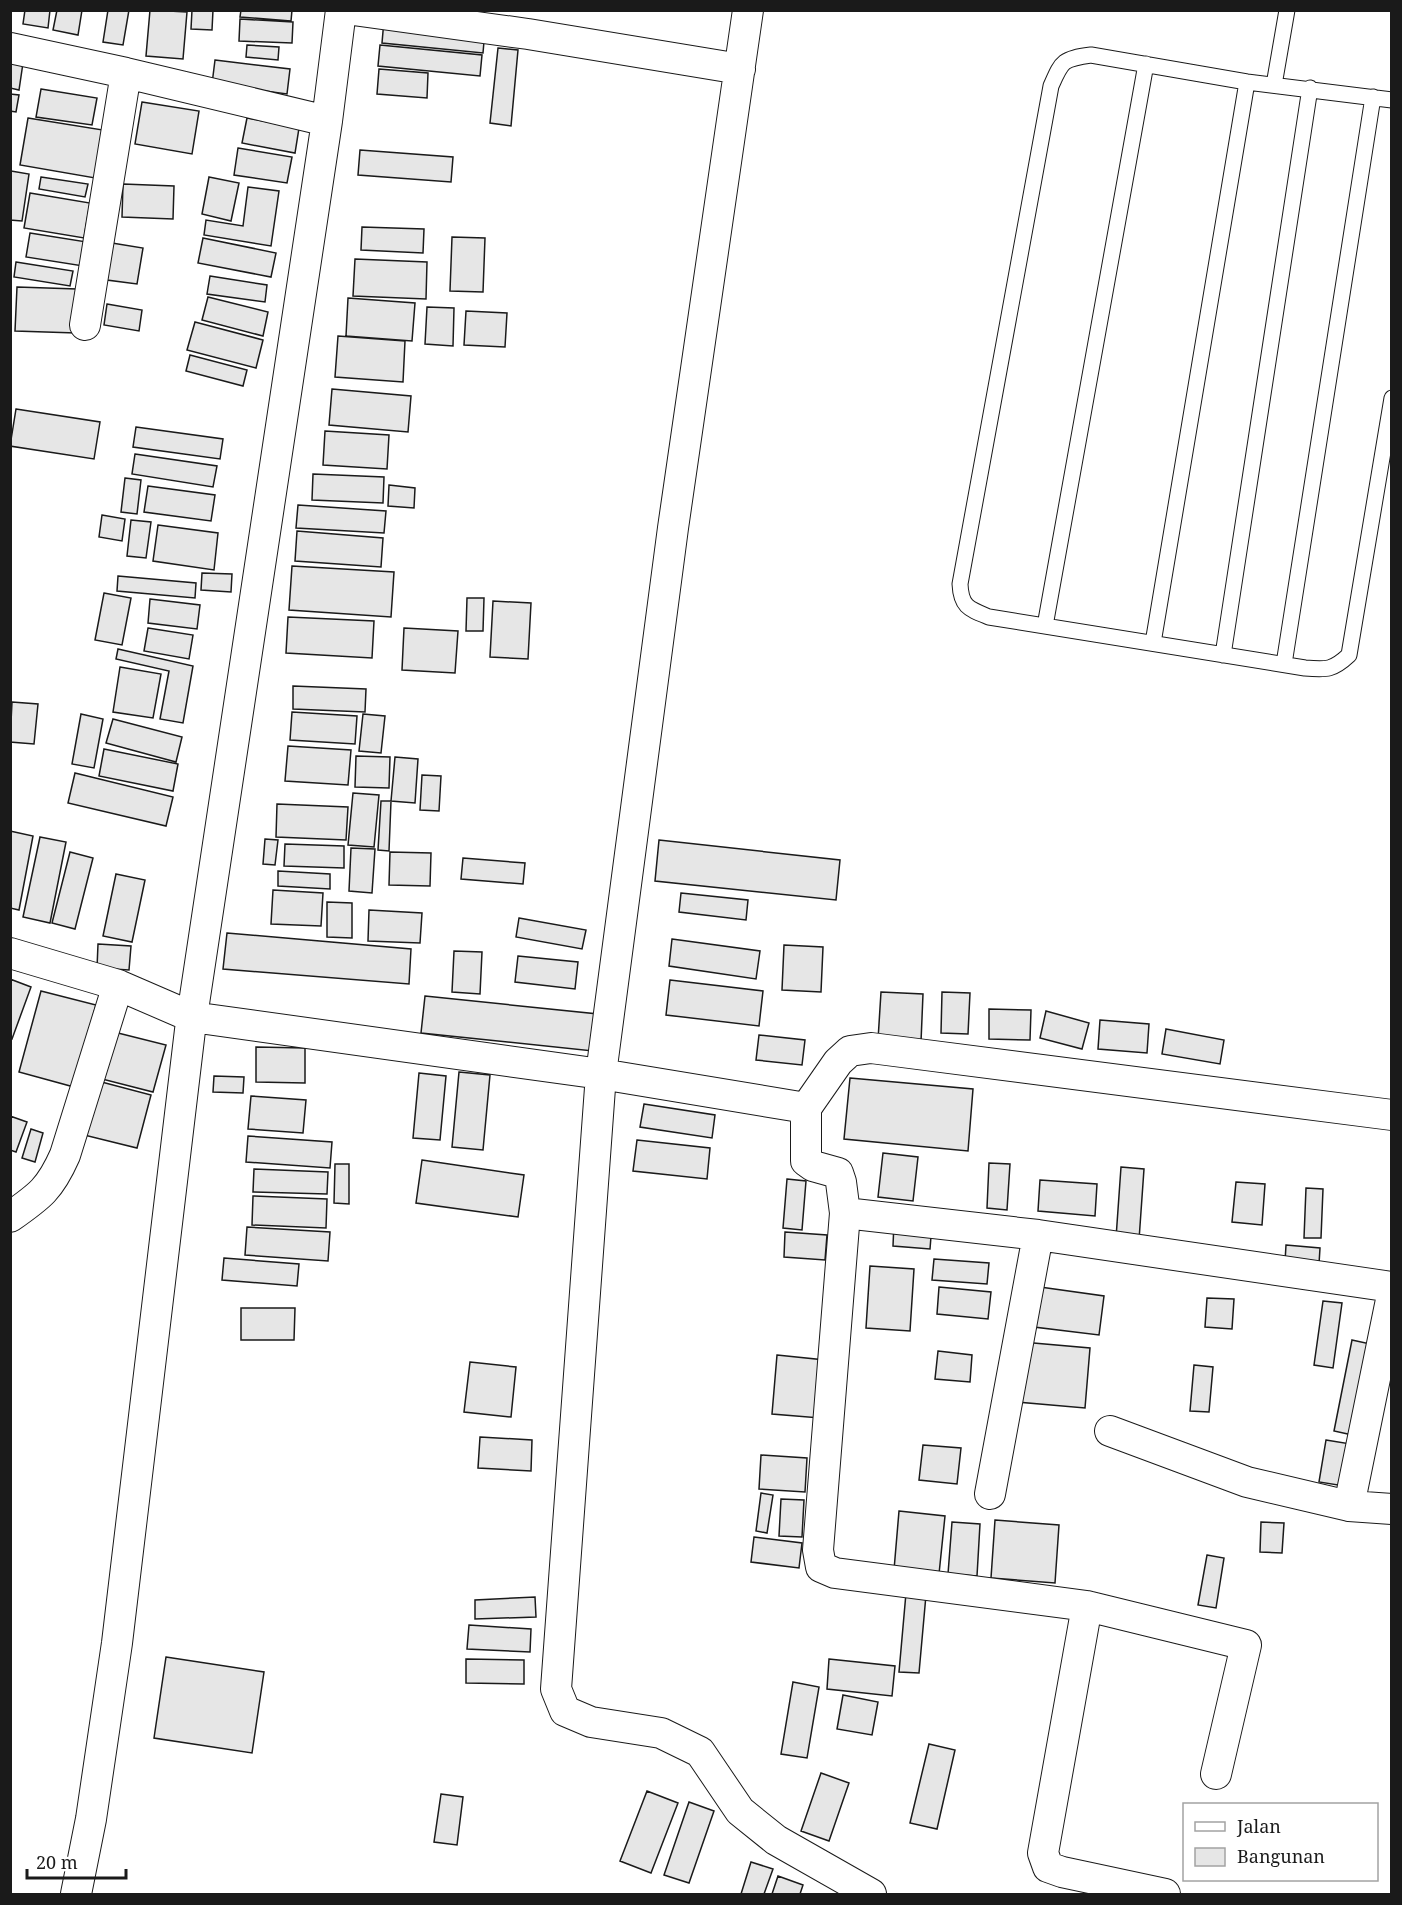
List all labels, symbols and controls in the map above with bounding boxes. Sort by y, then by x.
legend [1183,1803,1378,1881]
text: Jalan [1236,1814,1281,1838]
scale bar [27,1842,126,1880]
text: Bangunan [1237,1844,1325,1868]
text: 20 m [36,1850,78,1874]

